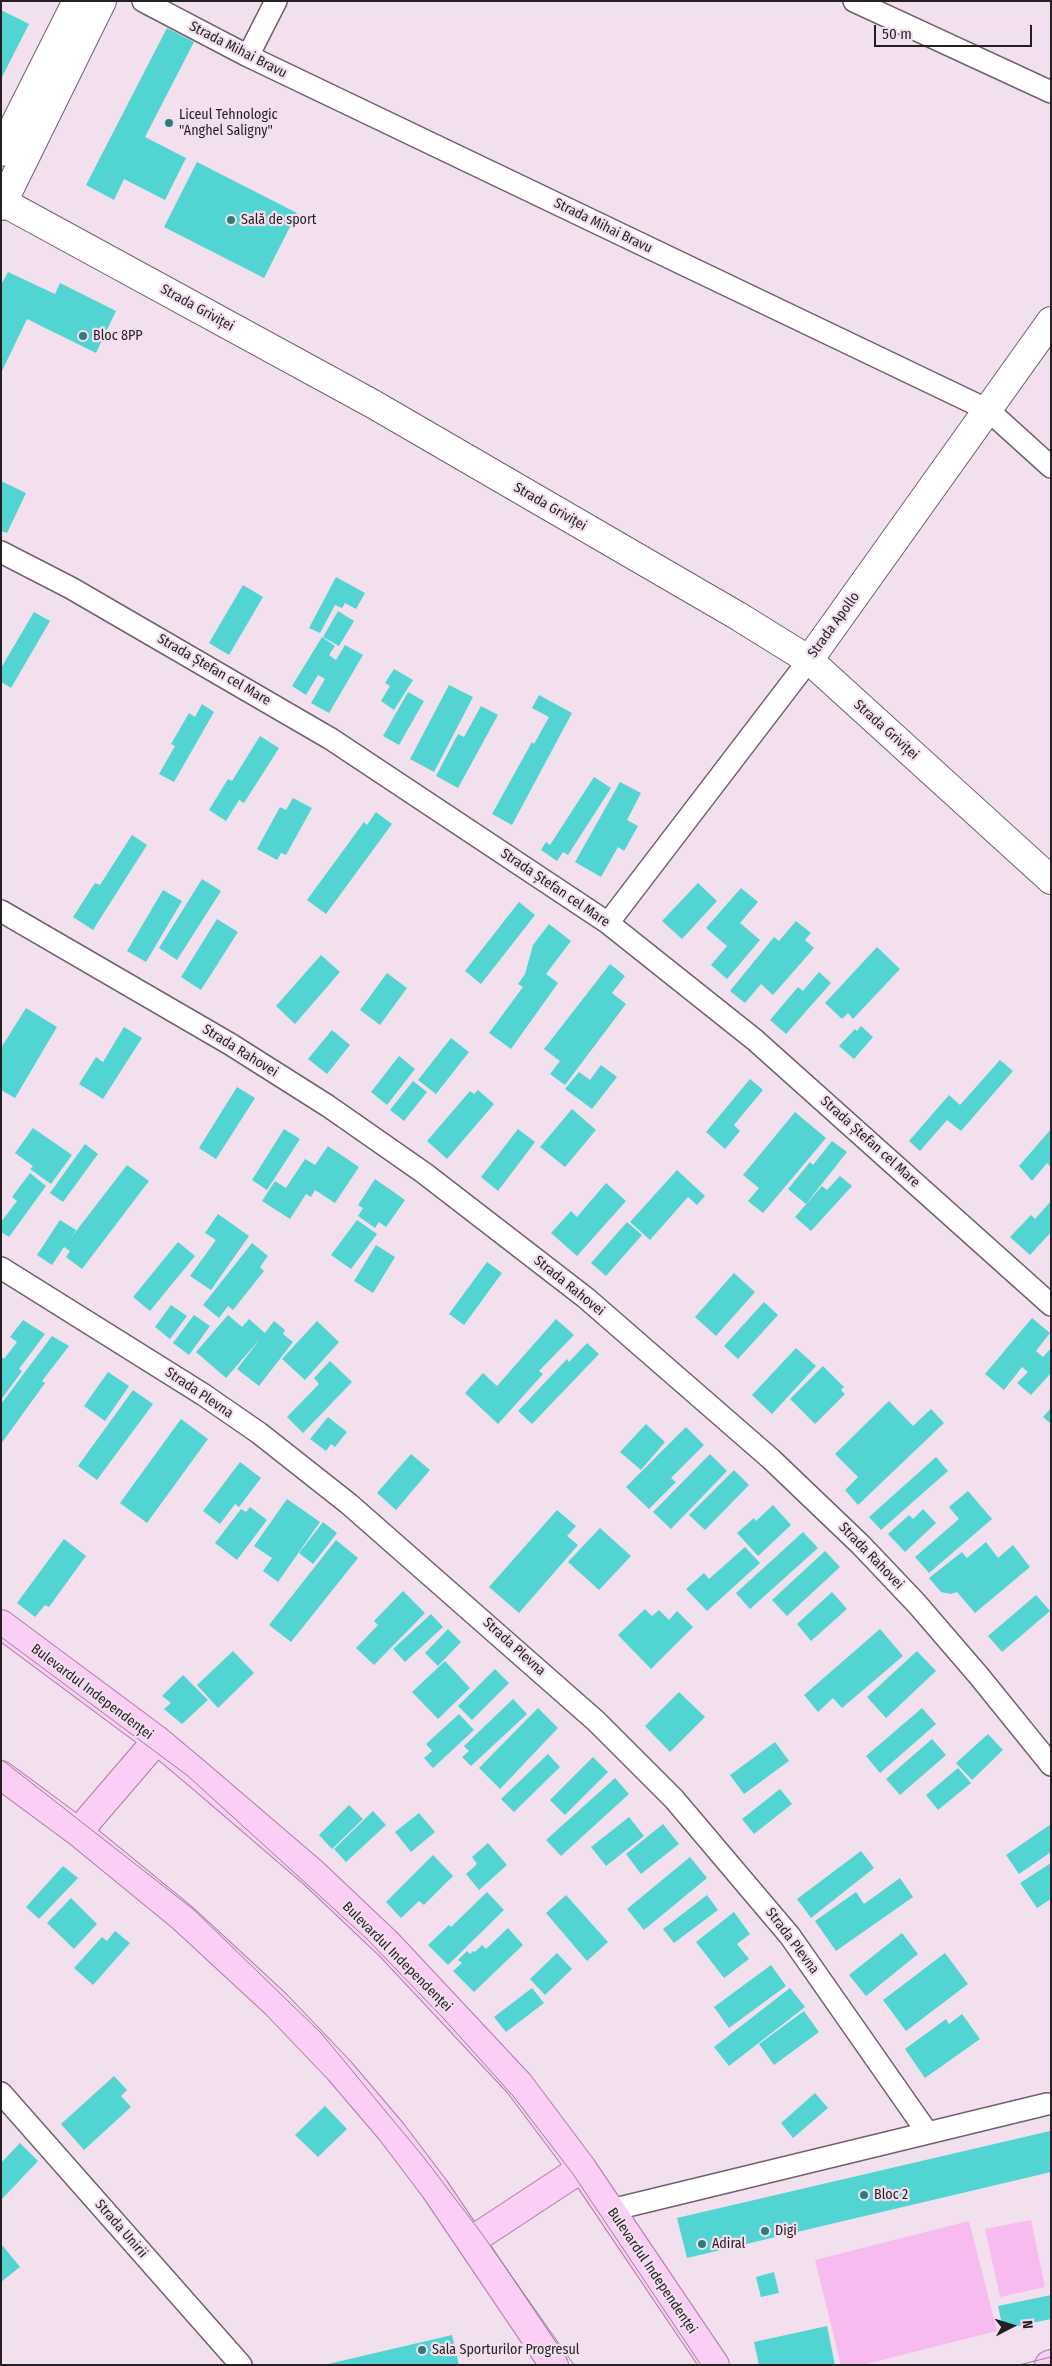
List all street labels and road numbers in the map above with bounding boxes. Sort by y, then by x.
street label: Strada Mihai Bravu [186,18,290,82]
street label: Strada Mihai Bravu [551,195,655,257]
street label: Strada Griviței [157,281,237,335]
street label: Strada Griviței [511,479,589,535]
street label: Strada Apollo [804,589,864,661]
street label: Strada Ștefan cel Mare [154,631,274,709]
street label: Strada Griviței [850,696,922,764]
street label: Strada Ștefan cel Mare [497,845,613,931]
street label: Strada Rahovei [199,1021,281,1081]
street label: Strada Ștefan cel Mare [817,1093,923,1191]
street label: Strada Rahovei [530,1252,608,1320]
street label: Strada Plevna [162,1364,236,1422]
street label: Strada Rahovei [835,1519,907,1593]
street label: Strada Plevna [479,1614,549,1680]
street label: Bulevardul Independenței [28,1641,156,1743]
street label: Bulevardul Independenței [339,1899,455,2015]
street label: Strada Plevna [762,1905,822,1977]
street label: Strada Unirii [91,2196,151,2262]
street label: Bulevardul Independenței [604,2205,700,2337]

